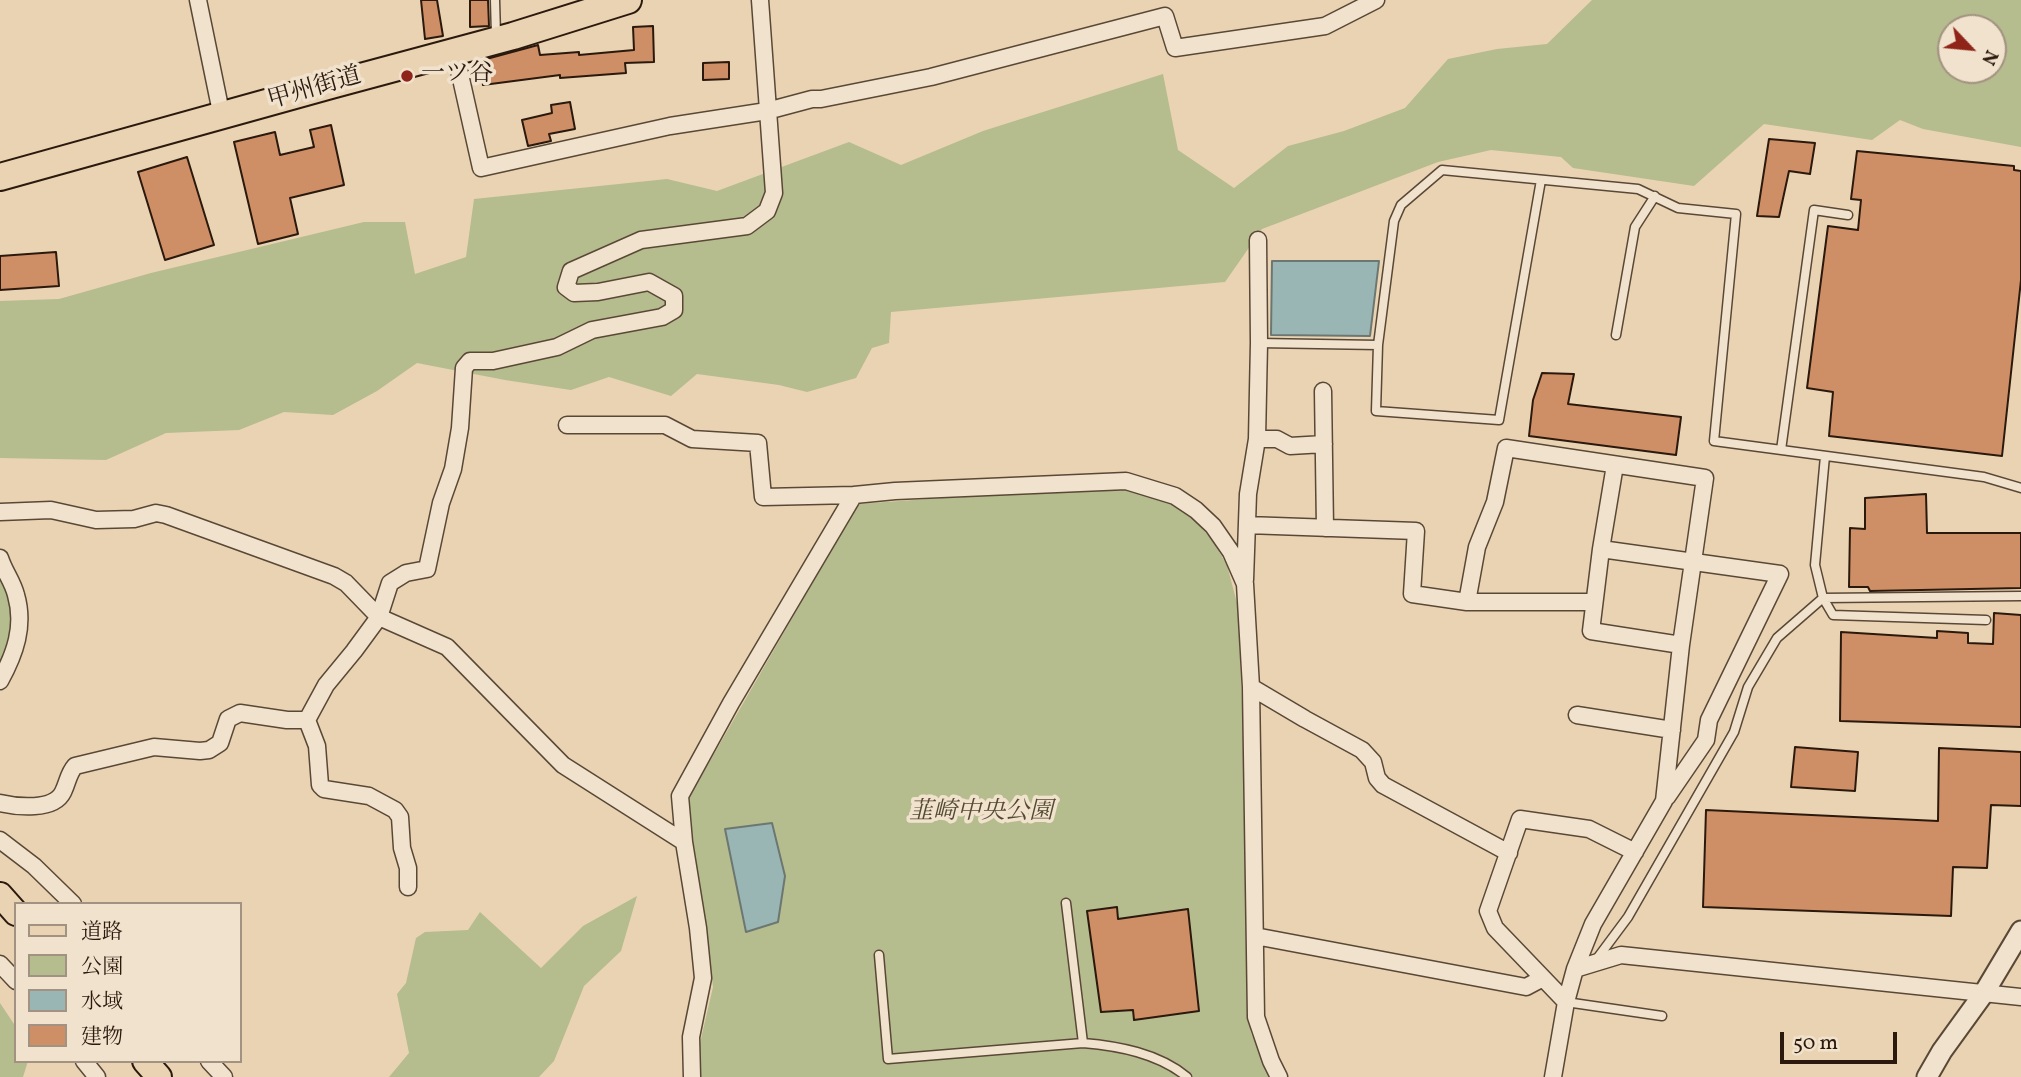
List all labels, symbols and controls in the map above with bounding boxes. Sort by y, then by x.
north arrow [1937,14,2007,84]
text: N [1974,45,2004,69]
place label: 一ツ谷 [421,62,493,90]
street label: 甲州街道 [265,63,365,117]
marker: 一ツ谷 [399,68,415,84]
park label: 韮崎中央公園 [909,800,1053,828]
legend [14,902,242,1063]
text: 道路 [81,918,123,947]
text: 公園 [81,953,123,982]
text: 水域 [81,988,123,1017]
scale bar [1783,1018,1900,1062]
text: 建物 [81,1023,123,1052]
text: 50 m [1793,1029,1838,1058]

